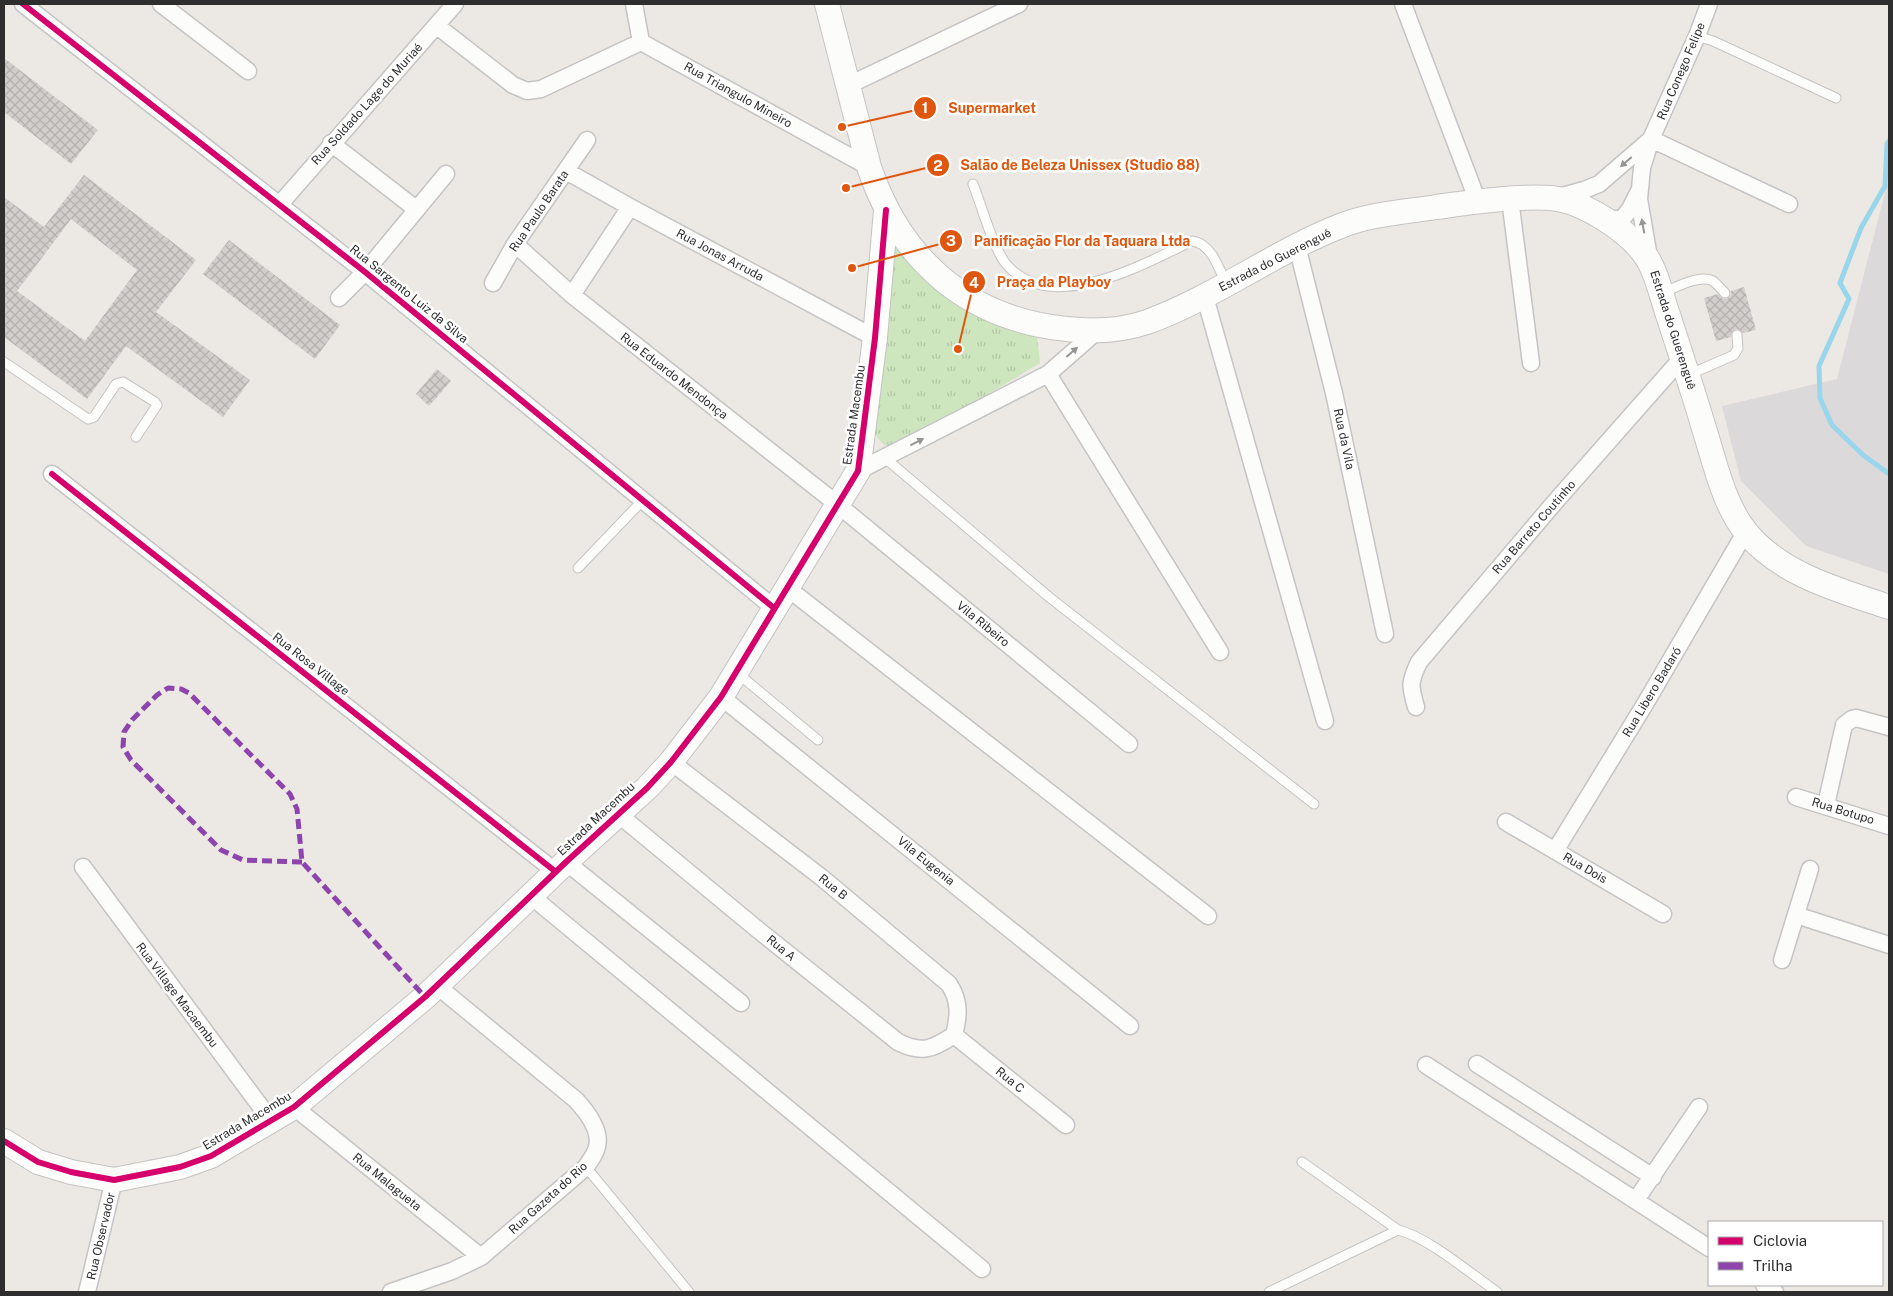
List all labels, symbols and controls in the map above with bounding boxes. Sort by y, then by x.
street label: Rua Conego Felipe [1654,20,1708,122]
street label: Rua Soldado Lage do Muriaé [309,40,426,168]
street label: Rua Triangulo Mineiro [681,59,795,131]
callout: Supermarket [913,93,1046,122]
text: 1 [922,99,928,116]
text: Supermarket [948,100,1036,116]
callout: Salão de Beleza Unissex (Studio 88) [925,151,1210,180]
one-way arrow [1620,156,1632,167]
text: 2 [933,157,943,174]
text: Salão de Beleza Unissex (Studio 88) [960,157,1200,173]
street label: Rua Paulo Barata [506,167,572,255]
one-way arrow [1639,217,1647,233]
street label: Estrada do Guerenguê [1216,225,1334,294]
street label: Rua Jonas Arruda [674,226,766,284]
callout: Panificação Flor da Taquara Ltda [938,226,1200,255]
text: 3 [946,232,956,249]
text: Panificação Flor da Taquara Ltda [974,233,1190,249]
street label: Rua Sargento Luiz da Silva [347,242,471,346]
callout: Praça da Playboy [961,268,1121,297]
street label: Estrada do Guerenguê [1647,269,1699,391]
text: 4 [969,274,979,291]
text: Praça da Playboy [997,274,1111,290]
street label: Rua Eduardo Mendonça [618,330,730,422]
one-way arrow [1066,347,1079,358]
street label: Estrada Macembu [840,364,868,466]
street label: Rua da Vila [1331,407,1357,471]
one-way arrow [910,437,924,446]
street label: Rua Barreto Coutinho [1490,477,1579,577]
street label: Vila Ribeiro [954,599,1012,650]
street label: Rua Rosa Village [270,630,352,698]
street label: Rua Libero Badaró [1620,644,1685,740]
street label: Estrada Macembu [554,780,638,858]
street label: Rua Botupo [1810,795,1876,827]
street label: Vila Eugenia [895,834,957,888]
street label: Rua Dois [1560,850,1610,886]
street label: Rua B [816,871,850,903]
street label: Rua A [764,932,799,964]
street label: Rua Village Macaembu [133,940,221,1050]
street label: Rua C [993,1064,1027,1096]
street label: Estrada Macembu [200,1089,294,1153]
street label: Rua Malagueta [350,1150,424,1214]
street label: Rua Gazeta do Rio [506,1159,590,1237]
street label: Rua Observador [84,1191,118,1281]
legend [1708,1221,1883,1286]
text: Ciclovia [1753,1232,1807,1249]
text: Trilha [1753,1257,1792,1274]

